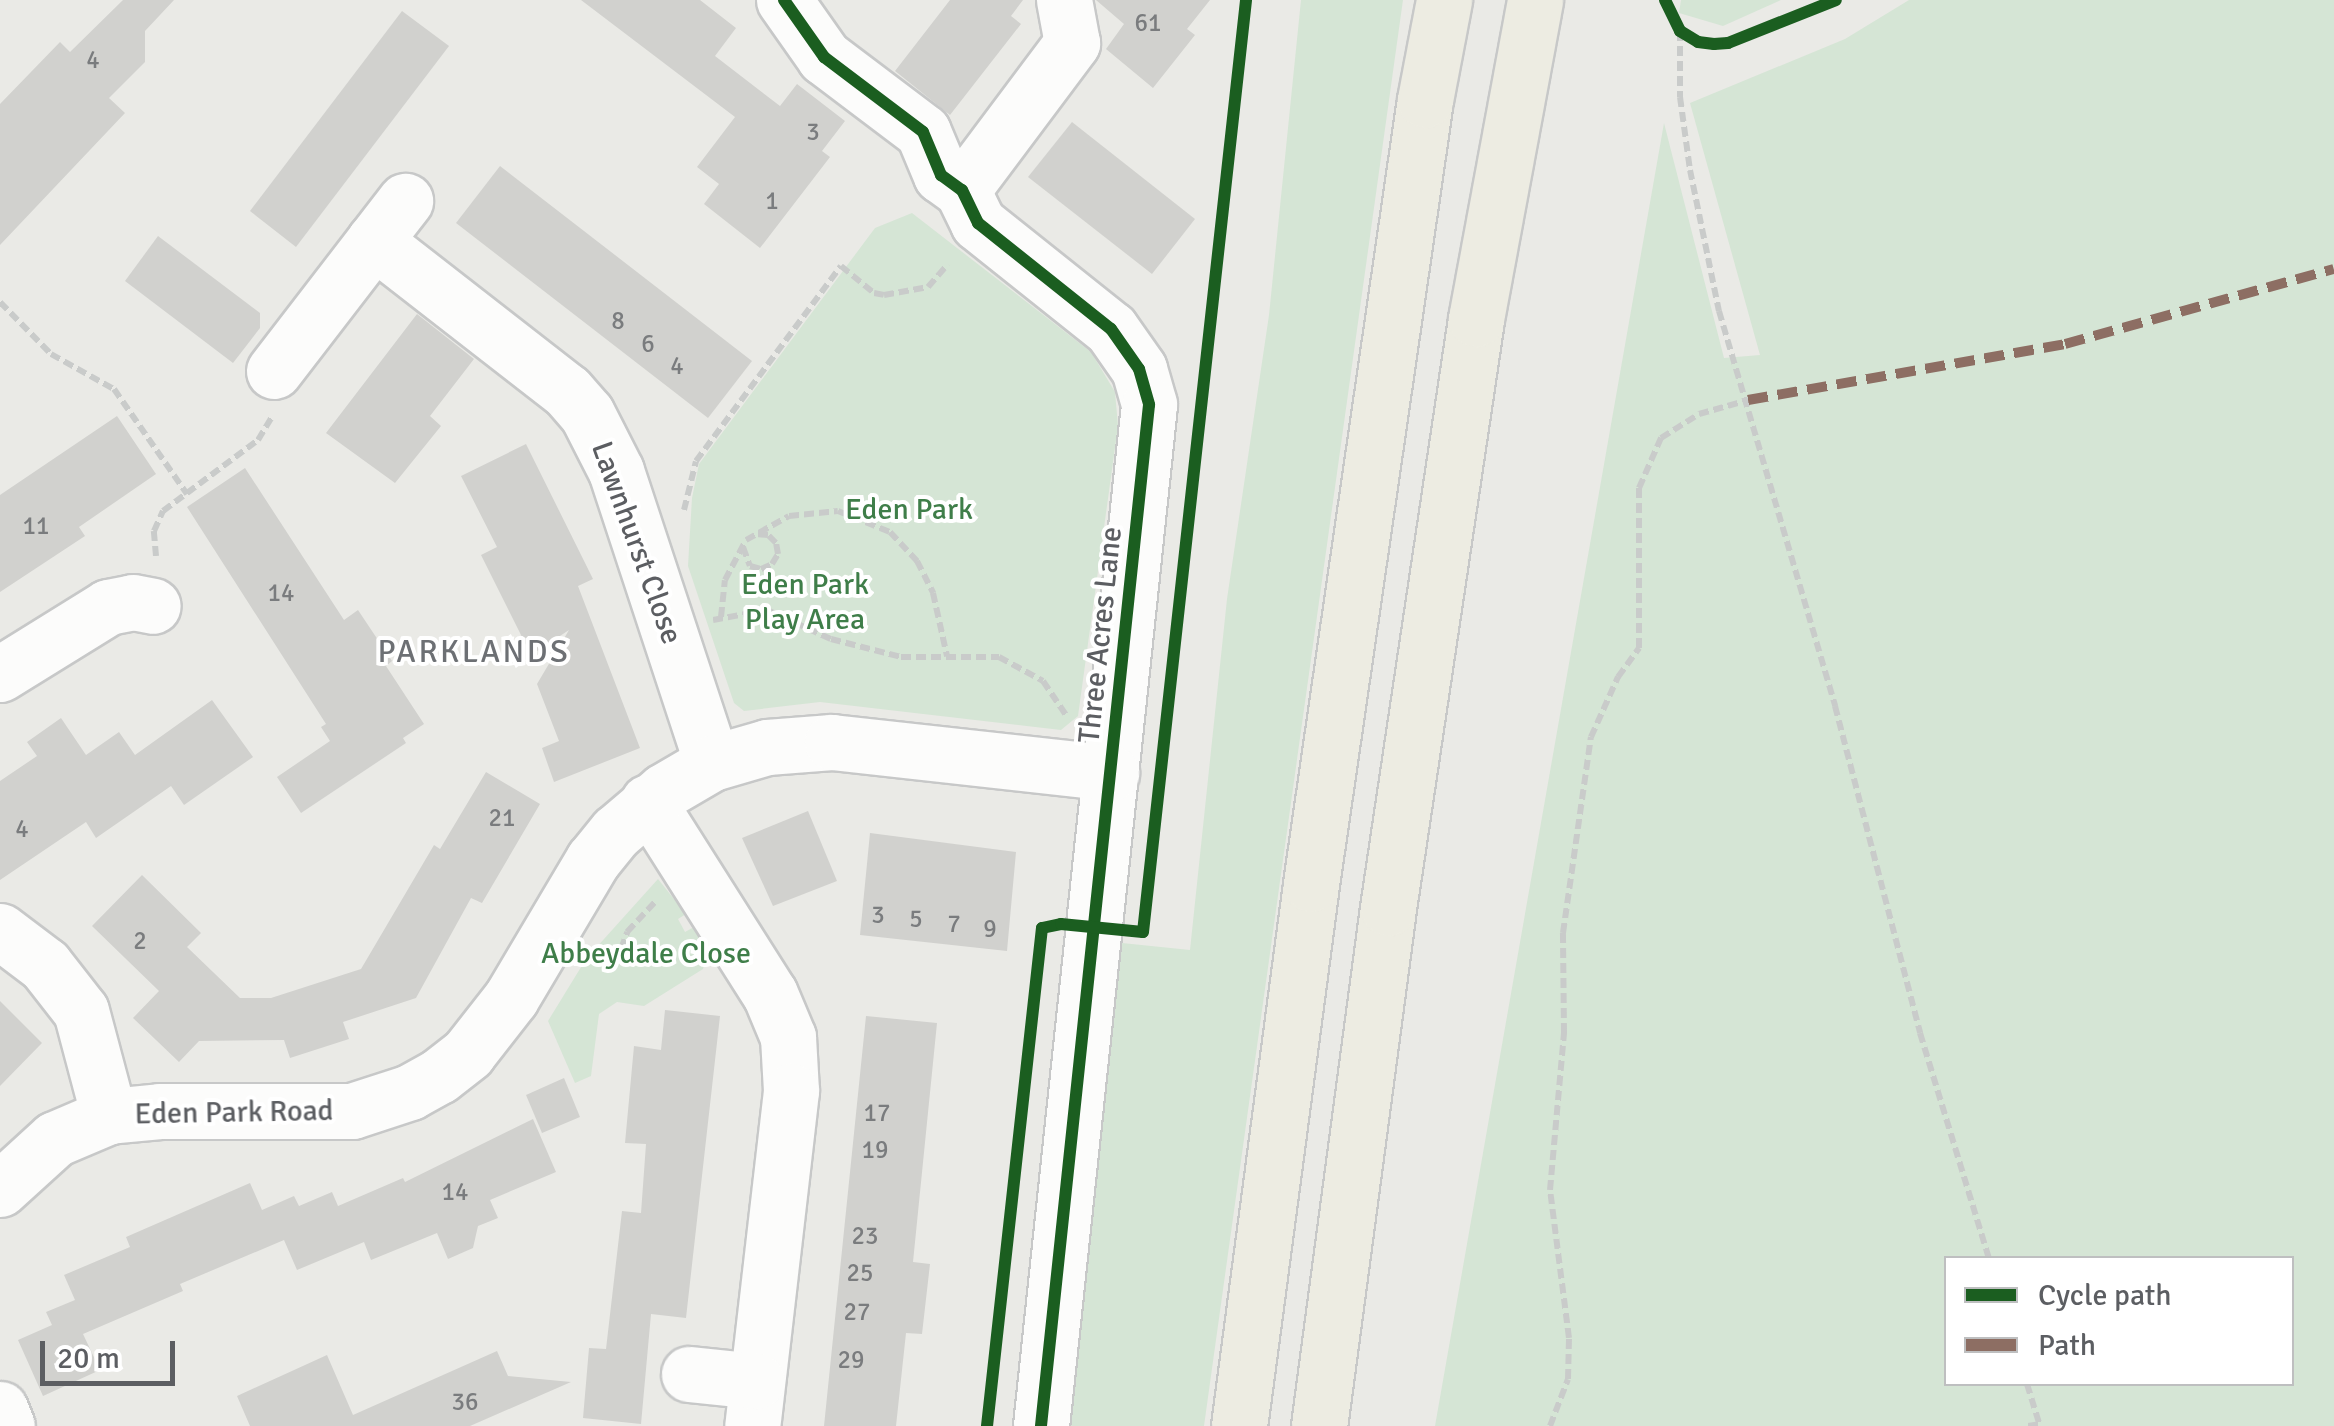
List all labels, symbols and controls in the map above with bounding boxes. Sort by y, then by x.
house number: 61 [1135,8,1161,38]
house number: 4 [86,45,100,75]
house number: 3 [806,117,820,147]
house number: 1 [765,186,779,216]
house number: 8 [611,306,625,336]
house number: 6 [641,329,655,359]
house number: 4 [670,351,684,381]
street label: Lawnhurst Close [583,437,689,649]
park label: Eden Park [845,492,973,528]
house number: 11 [23,511,49,541]
street label: Three Acres Lane [1072,525,1130,745]
park label: Eden Park Play Area [741,567,869,638]
house number: 14 [268,578,294,608]
district label: PARKLANDS [378,633,570,671]
house number: 21 [489,803,515,833]
house number: 4 [15,814,29,844]
house number: 3 [871,900,885,930]
house number: 5 [909,904,923,934]
house number: 7 [947,909,961,939]
house number: 9 [983,914,997,944]
house number: 2 [133,926,147,956]
park label: Abbeydale Close [541,936,751,972]
street label: Eden Park Road [134,1093,334,1133]
house number: 17 [864,1098,890,1128]
house number: 19 [862,1135,888,1165]
house number: 14 [442,1177,468,1207]
house number: 23 [852,1221,878,1251]
legend [1944,1256,2294,1386]
house number: 25 [847,1258,873,1288]
text: Cycle path [2038,1277,2172,1314]
house number: 27 [844,1297,870,1327]
scale bar [45,1321,180,1383]
text: Path [2038,1327,2096,1364]
text: 20 m [57,1340,120,1377]
house number: 29 [838,1345,864,1375]
house number: 36 [452,1387,478,1417]

